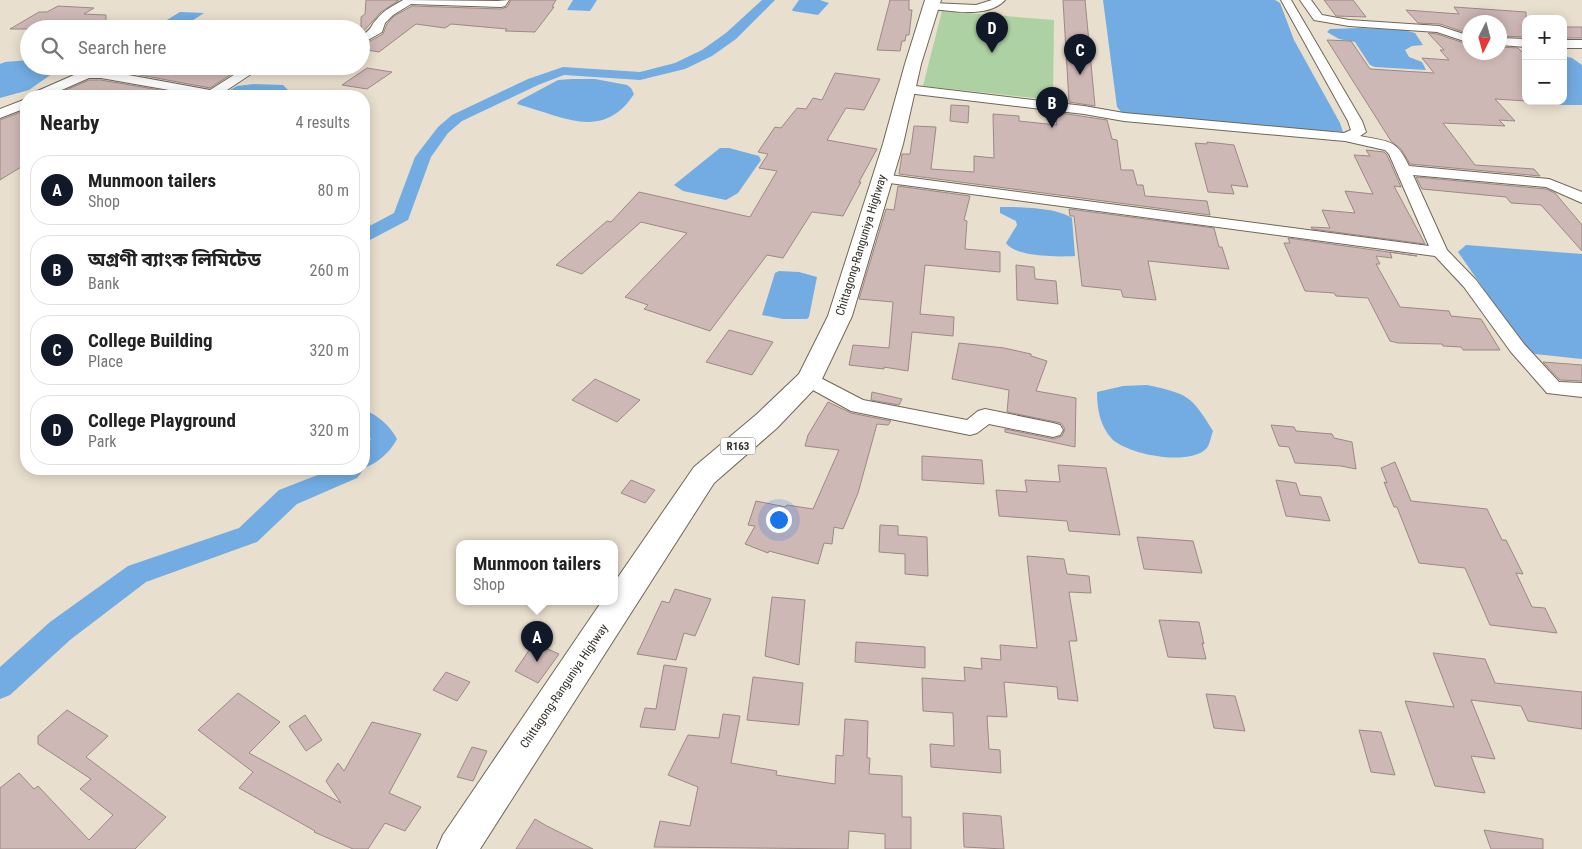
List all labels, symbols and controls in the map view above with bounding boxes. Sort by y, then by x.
pin: D [976,12,1008,53]
north arrow [1462,15,1507,60]
map controls [1522,15,1567,105]
button: + [1522,15,1567,60]
search box [20,20,370,75]
icon: search [38,34,66,62]
pin: C [1064,34,1096,75]
text: Search here [78,36,166,59]
button: − [1522,60,1567,105]
pin: B [1036,87,1068,128]
text: Nearby [40,111,99,135]
text: 4 results [295,113,350,132]
text: Munmoon tailers [88,169,216,192]
street label: Chittagong-Ranguniya Highway [833,173,889,317]
text: A [52,181,62,200]
text: 80 m [317,181,349,200]
text: Shop [88,192,120,211]
text: অগ্রণী ব্যাংক লিমিটেড [88,248,261,271]
text: B [53,261,61,280]
text: 260 m [310,261,349,280]
text: Bank [88,274,119,293]
text: College Building [88,329,213,352]
text: C [52,341,62,360]
text: 320 m [310,341,349,360]
text: Place [88,352,123,371]
text: College Playground [88,409,236,432]
text: D [52,421,62,440]
text: 320 m [310,421,349,440]
text: Park [88,432,117,451]
road number: R163 [720,438,756,454]
your location [766,507,792,533]
popup [456,540,618,605]
text: Munmoon tailers [473,552,601,575]
text: Shop [473,575,505,594]
street label: Chittagong-Ranguniya Highway [517,621,611,751]
pin: A [521,621,553,662]

